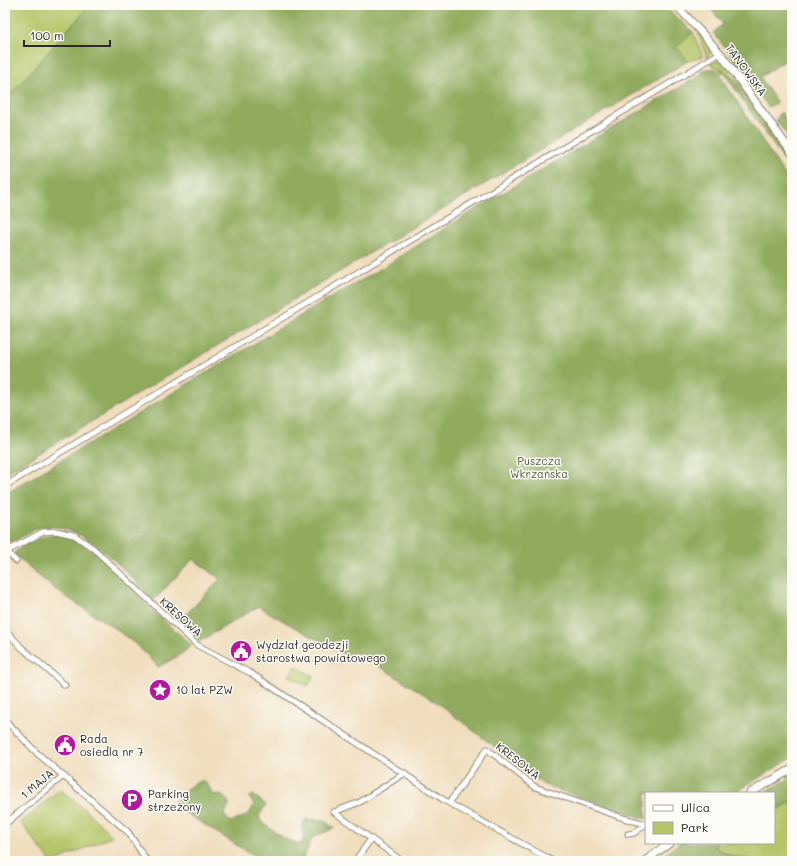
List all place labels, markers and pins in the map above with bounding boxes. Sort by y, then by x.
place label: Wydział geodezji starostwa powiatowego [256,637,386,665]
public building icon: Wydział geodezji starostwa powiatowego [228,638,254,664]
place icon: 10 lat PZW [147,677,173,703]
place label: 10 lat PZW [176,682,233,697]
place label: Rada osiedla nr 7 [80,731,143,759]
public building icon: Rada osiedla nr 7 [52,732,78,758]
place label: Parking strzeżony [148,786,201,814]
parking icon: Parking strzeżony [119,787,145,813]

